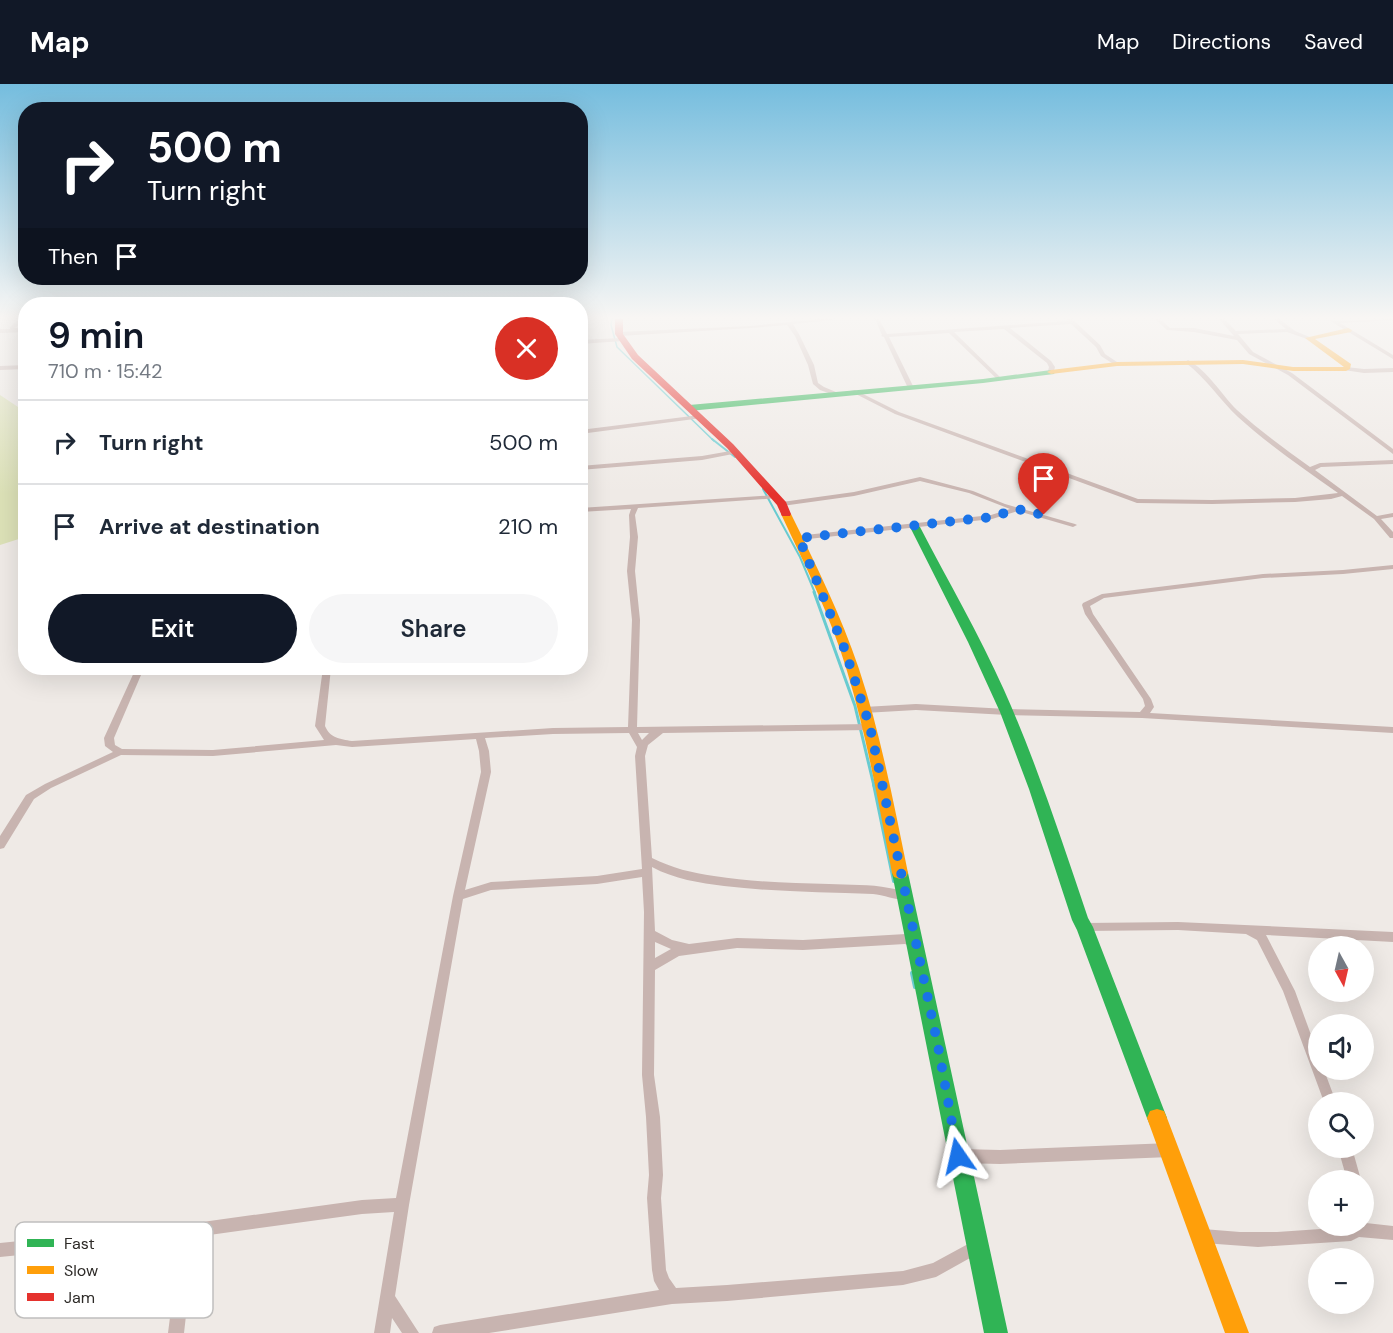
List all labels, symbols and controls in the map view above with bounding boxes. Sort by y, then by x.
text: Map [30,24,90,61]
text: Map [1097,28,1139,56]
text: Directions [1172,28,1271,56]
text: Saved [1304,28,1363,56]
text: 500 m [147,120,282,175]
icon: right [48,126,126,204]
text: Turn right [147,173,267,208]
icon: arrive [110,240,143,273]
text: Then [48,242,98,271]
text: 9 min [48,312,144,359]
button: close [495,317,558,380]
text: 710 m · 15:42 [48,358,163,384]
icon: right [48,426,81,459]
text: Turn right [99,428,204,457]
text: 500 m [489,428,558,457]
pin [1018,453,1069,515]
icon: arrive [1027,462,1060,495]
icon: arrive [48,510,81,543]
text: Arrive at destination [99,512,320,541]
text: 210 m [498,512,558,541]
button: Exit [48,594,297,663]
button: Share [309,594,558,663]
north arrow [1308,936,1374,1002]
map controls [1308,936,1374,1314]
button: sound [1308,1014,1374,1080]
button: search [1308,1092,1374,1158]
position arrow [926,1124,990,1188]
button: + [1308,1170,1374,1236]
legend [15,1222,213,1318]
text: Fast [64,1233,95,1254]
button: − [1308,1248,1374,1314]
text: Slow [64,1260,98,1281]
text: Jam [64,1287,95,1308]

